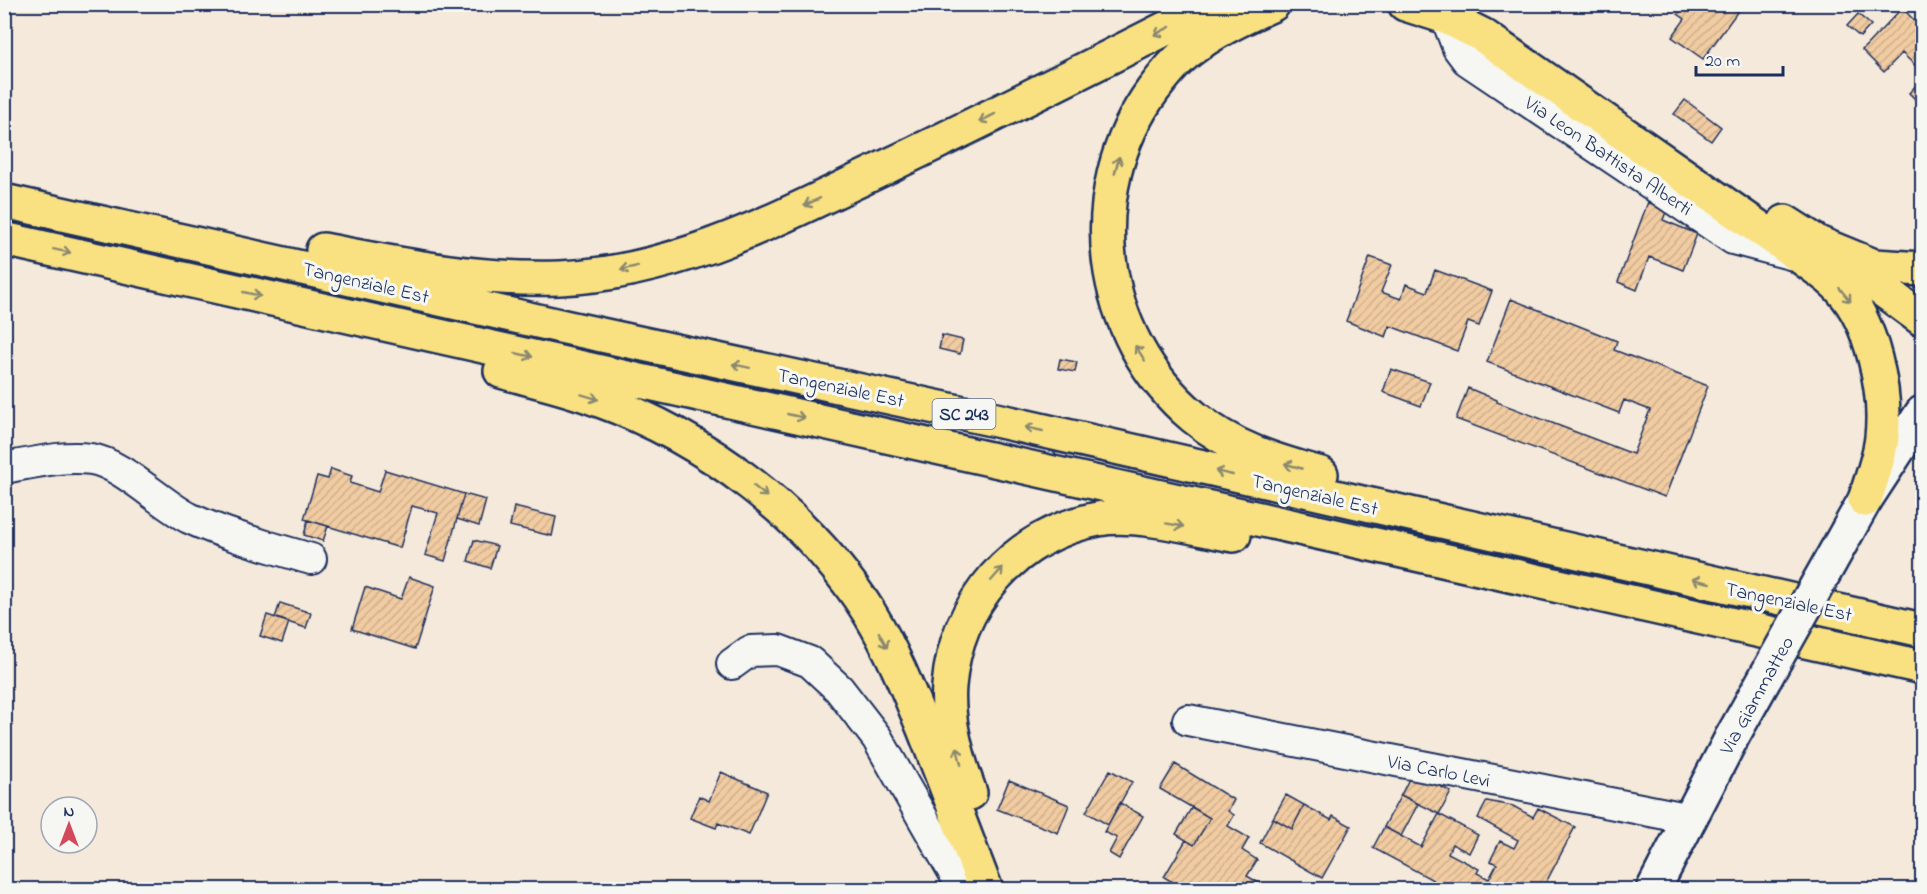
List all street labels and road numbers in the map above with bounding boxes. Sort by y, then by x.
street label: Via Leon Battista Alberti [1517,89,1697,224]
street label: Tangenziale Est [299,256,432,314]
street label: Tangenziale Est [774,362,907,418]
road number: SC 243 [932,399,996,429]
street label: Tangenziale Est [1248,468,1381,526]
street label: Tangenziale Est [1722,576,1855,632]
street label: Via Giammatteo [1713,632,1803,762]
street label: Via Carlo Levi [1384,748,1492,797]

